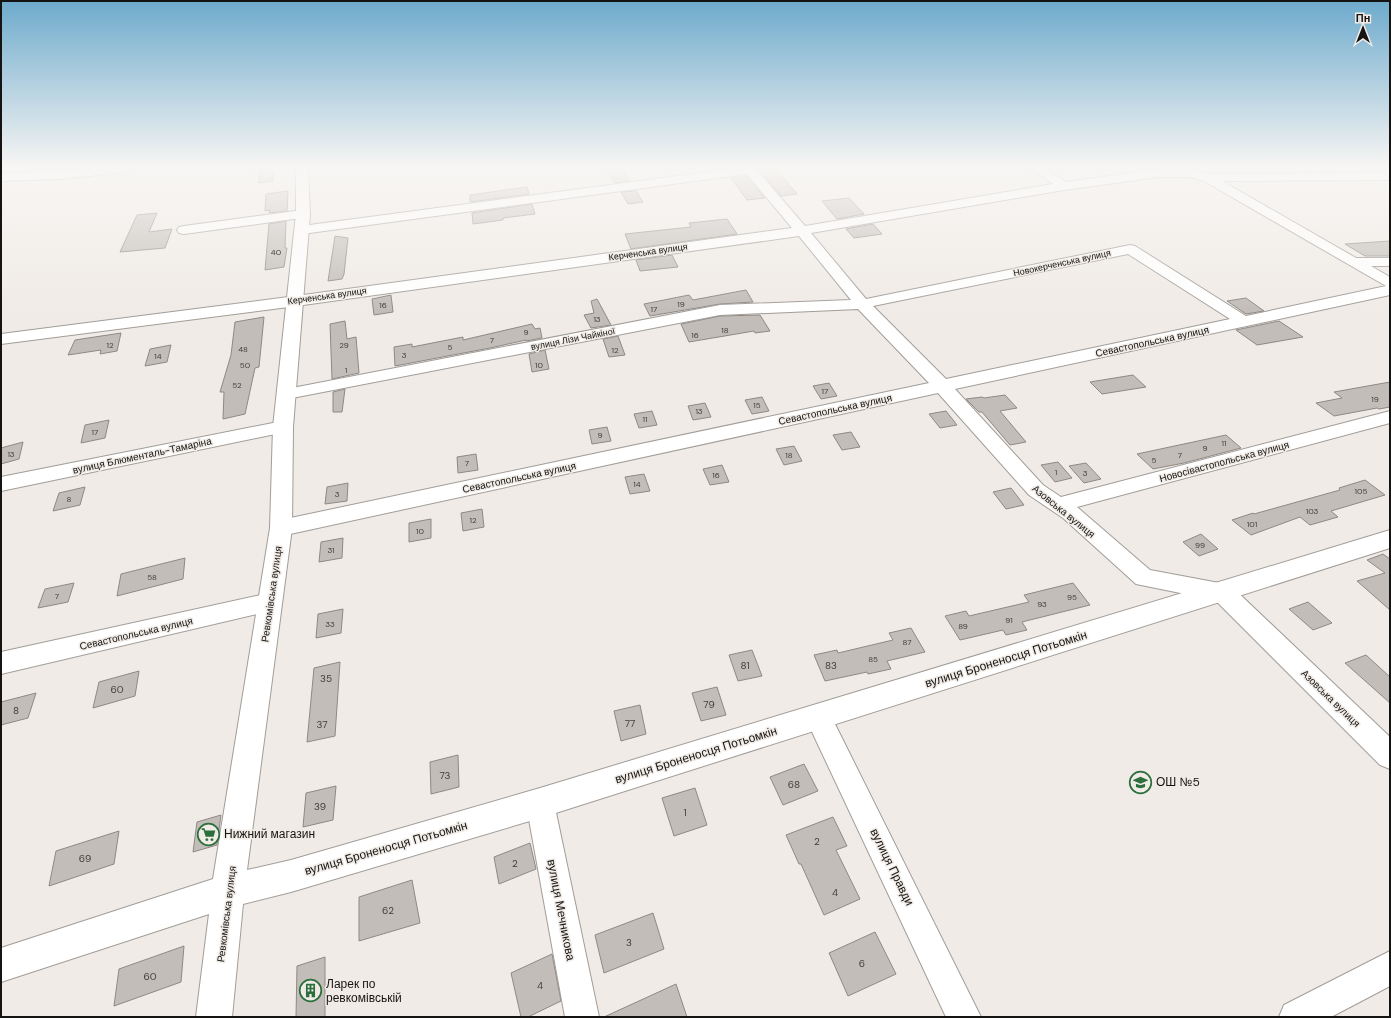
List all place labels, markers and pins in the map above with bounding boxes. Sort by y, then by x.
school or university icon: ОШ №5 [1128,769,1154,795]
place label: ОШ №5 [1156,774,1200,790]
supermarket icon: Нижний магазин [195,821,221,847]
place label: Нижний магазин [224,826,315,842]
place label: Ларек по ревкомівській [326,976,402,1006]
building icon: Ларек по ревкомівській [298,978,324,1004]

